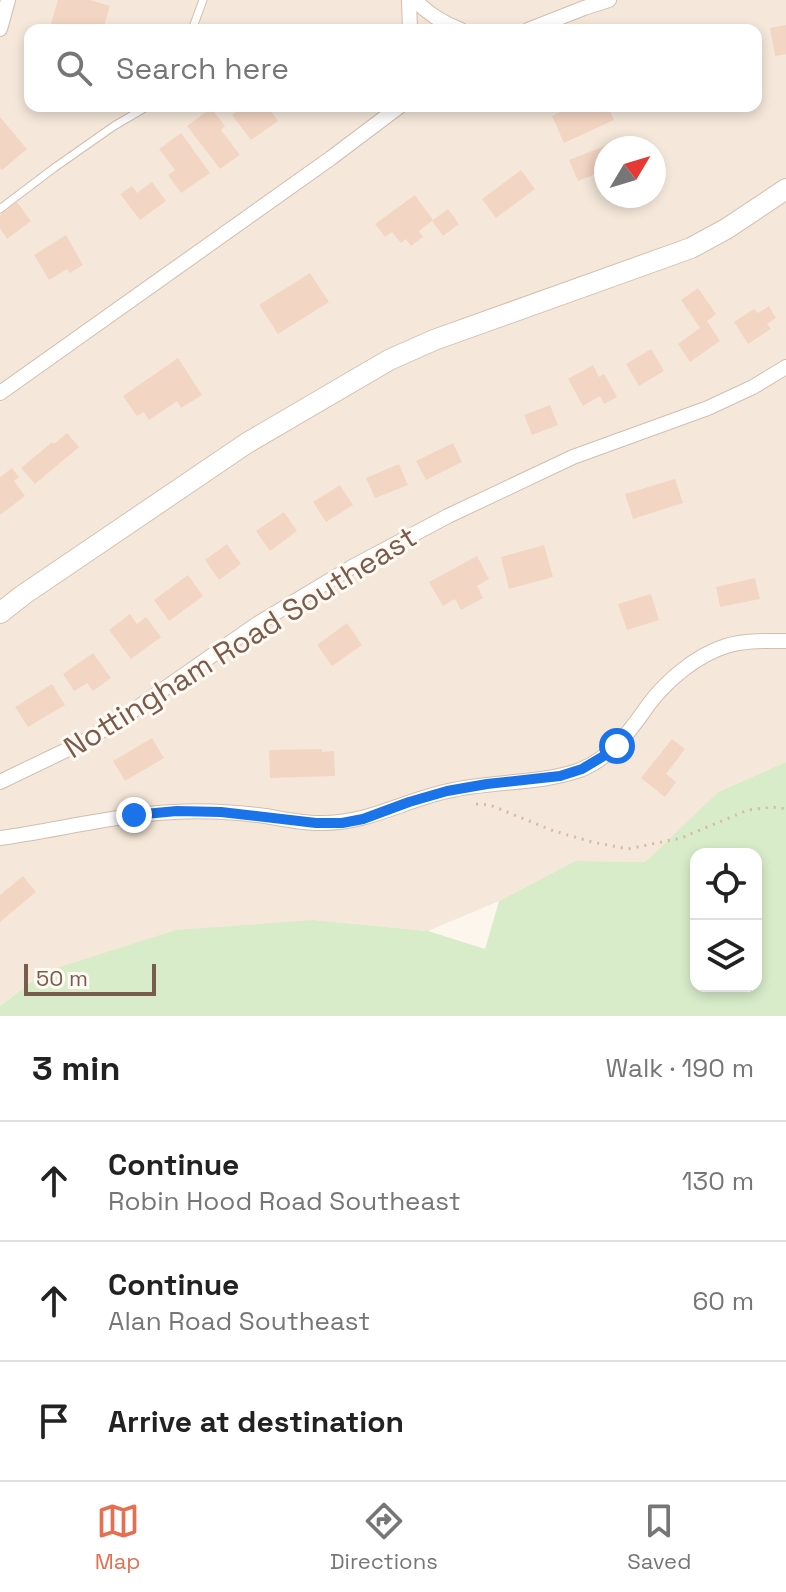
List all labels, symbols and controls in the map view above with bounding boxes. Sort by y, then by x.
search box [24,24,762,112]
icon: search [52,46,96,90]
text: Search here [116,49,289,88]
north arrow [594,136,666,208]
street label: Nottingham Road Southeast [56,517,424,767]
route start [599,728,635,764]
route end [116,797,152,833]
map controls [690,848,762,992]
button: locate [690,848,762,920]
button: layers [690,920,762,992]
scale bar [24,960,156,996]
text: 50 m [36,964,88,992]
text: 3 min [32,1047,120,1090]
text: Walk · 190 m [605,1051,754,1085]
text: Continue [108,1145,239,1184]
icon: ahead [32,1159,76,1203]
text: 130 m [682,1164,754,1198]
text: Robin Hood Road Southeast [108,1184,461,1218]
text: Continue [108,1265,239,1304]
icon: ahead [32,1279,76,1323]
text: 60 m [692,1284,754,1318]
text: Alan Road Southeast [108,1304,370,1338]
icon: arrive [32,1399,76,1443]
text: Arrive at destination [108,1402,404,1441]
tab: Map [95,1499,141,1575]
tab: Directions [330,1499,438,1575]
tab: Saved [627,1499,691,1575]

